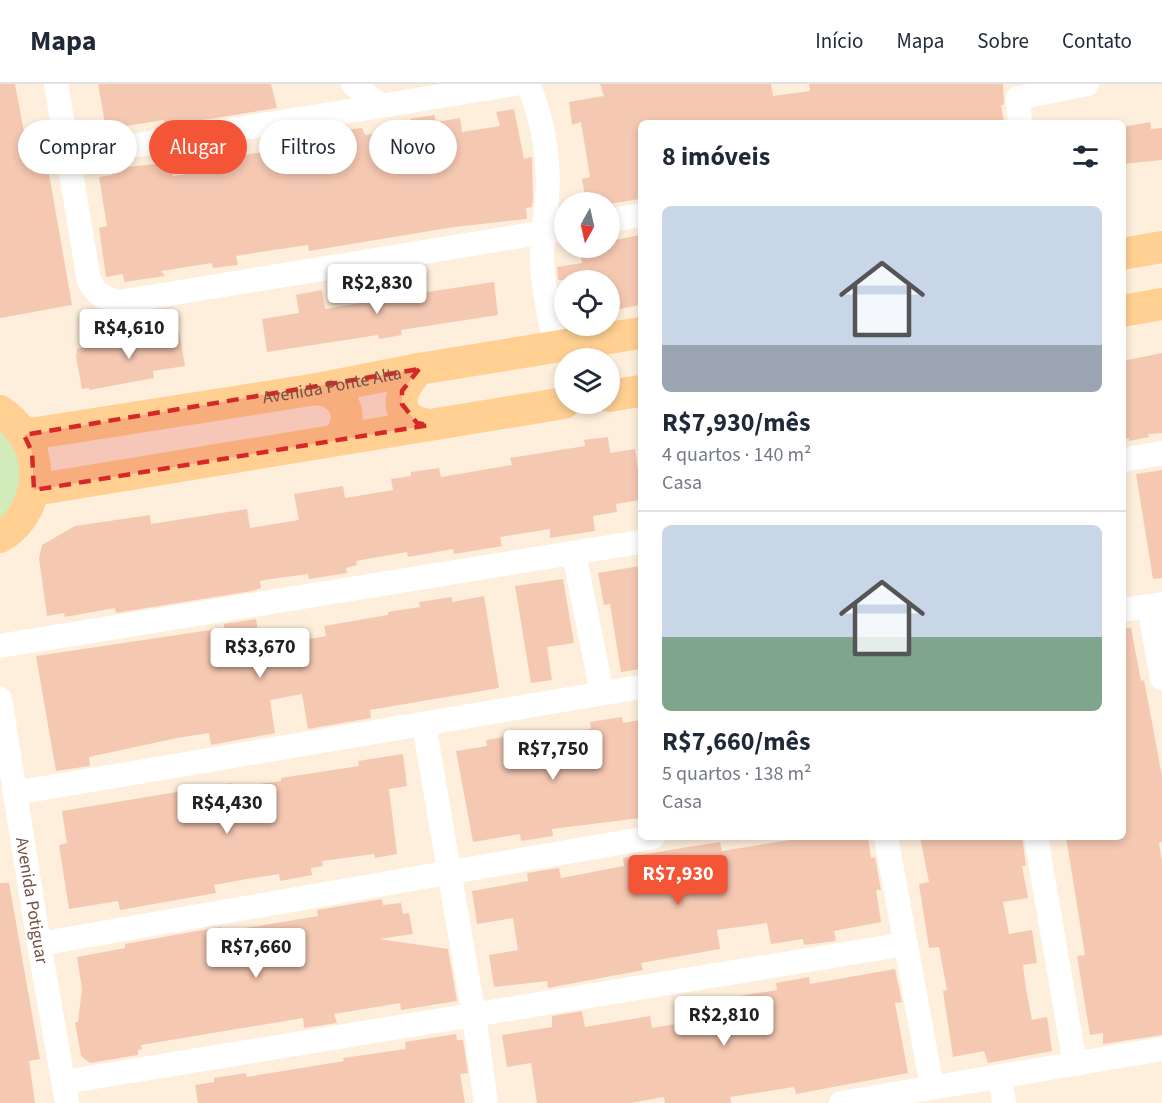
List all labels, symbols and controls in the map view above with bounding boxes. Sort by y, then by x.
text: Mapa [30,21,97,61]
text: Início [815,26,863,56]
text: Mapa [896,26,944,56]
text: Sobre [977,26,1029,56]
text: Contato [1062,26,1132,56]
chip: Comprar [18,120,137,174]
chip: Alugar [149,120,247,174]
chip: Filtros [259,120,357,174]
chip: Novo [369,120,457,174]
text: 8 imóveis [662,138,770,175]
icon: filters [1069,140,1102,173]
north arrow [554,192,620,258]
map controls [554,192,620,414]
icon: home [828,245,936,353]
pin: R$2,830 [322,264,432,315]
text: R$2,830 [341,269,413,297]
button: locate [554,270,620,336]
pin: R$4,610 [74,309,184,360]
text: R$4,610 [93,314,165,342]
button: layers [554,348,620,414]
street label: Avenida Ponte Alta [261,361,404,410]
text: R$7,930/mês [662,404,810,441]
text: 4 quartos · 140 m² [662,441,811,469]
text: Casa [662,469,702,497]
icon: home [828,564,936,672]
pin: R$3,670 [205,628,315,679]
text: R$3,670 [224,633,296,661]
text: R$7,660/mês [662,723,810,760]
pin: R$7,750 [498,730,608,781]
text: R$7,750 [517,735,589,763]
text: 5 quartos · 138 m² [662,760,811,788]
pin: R$4,430 [172,784,282,835]
text: Casa [662,788,702,816]
text: R$4,430 [191,789,263,817]
street label: Avenida Potiguar [9,835,54,967]
pin: R$7,930 [623,855,733,906]
text: R$7,930 [642,860,714,888]
pin: R$7,660 [201,928,311,979]
text: R$7,660 [220,933,292,961]
pin: R$2,810 [669,996,779,1047]
text: R$2,810 [688,1001,760,1029]

